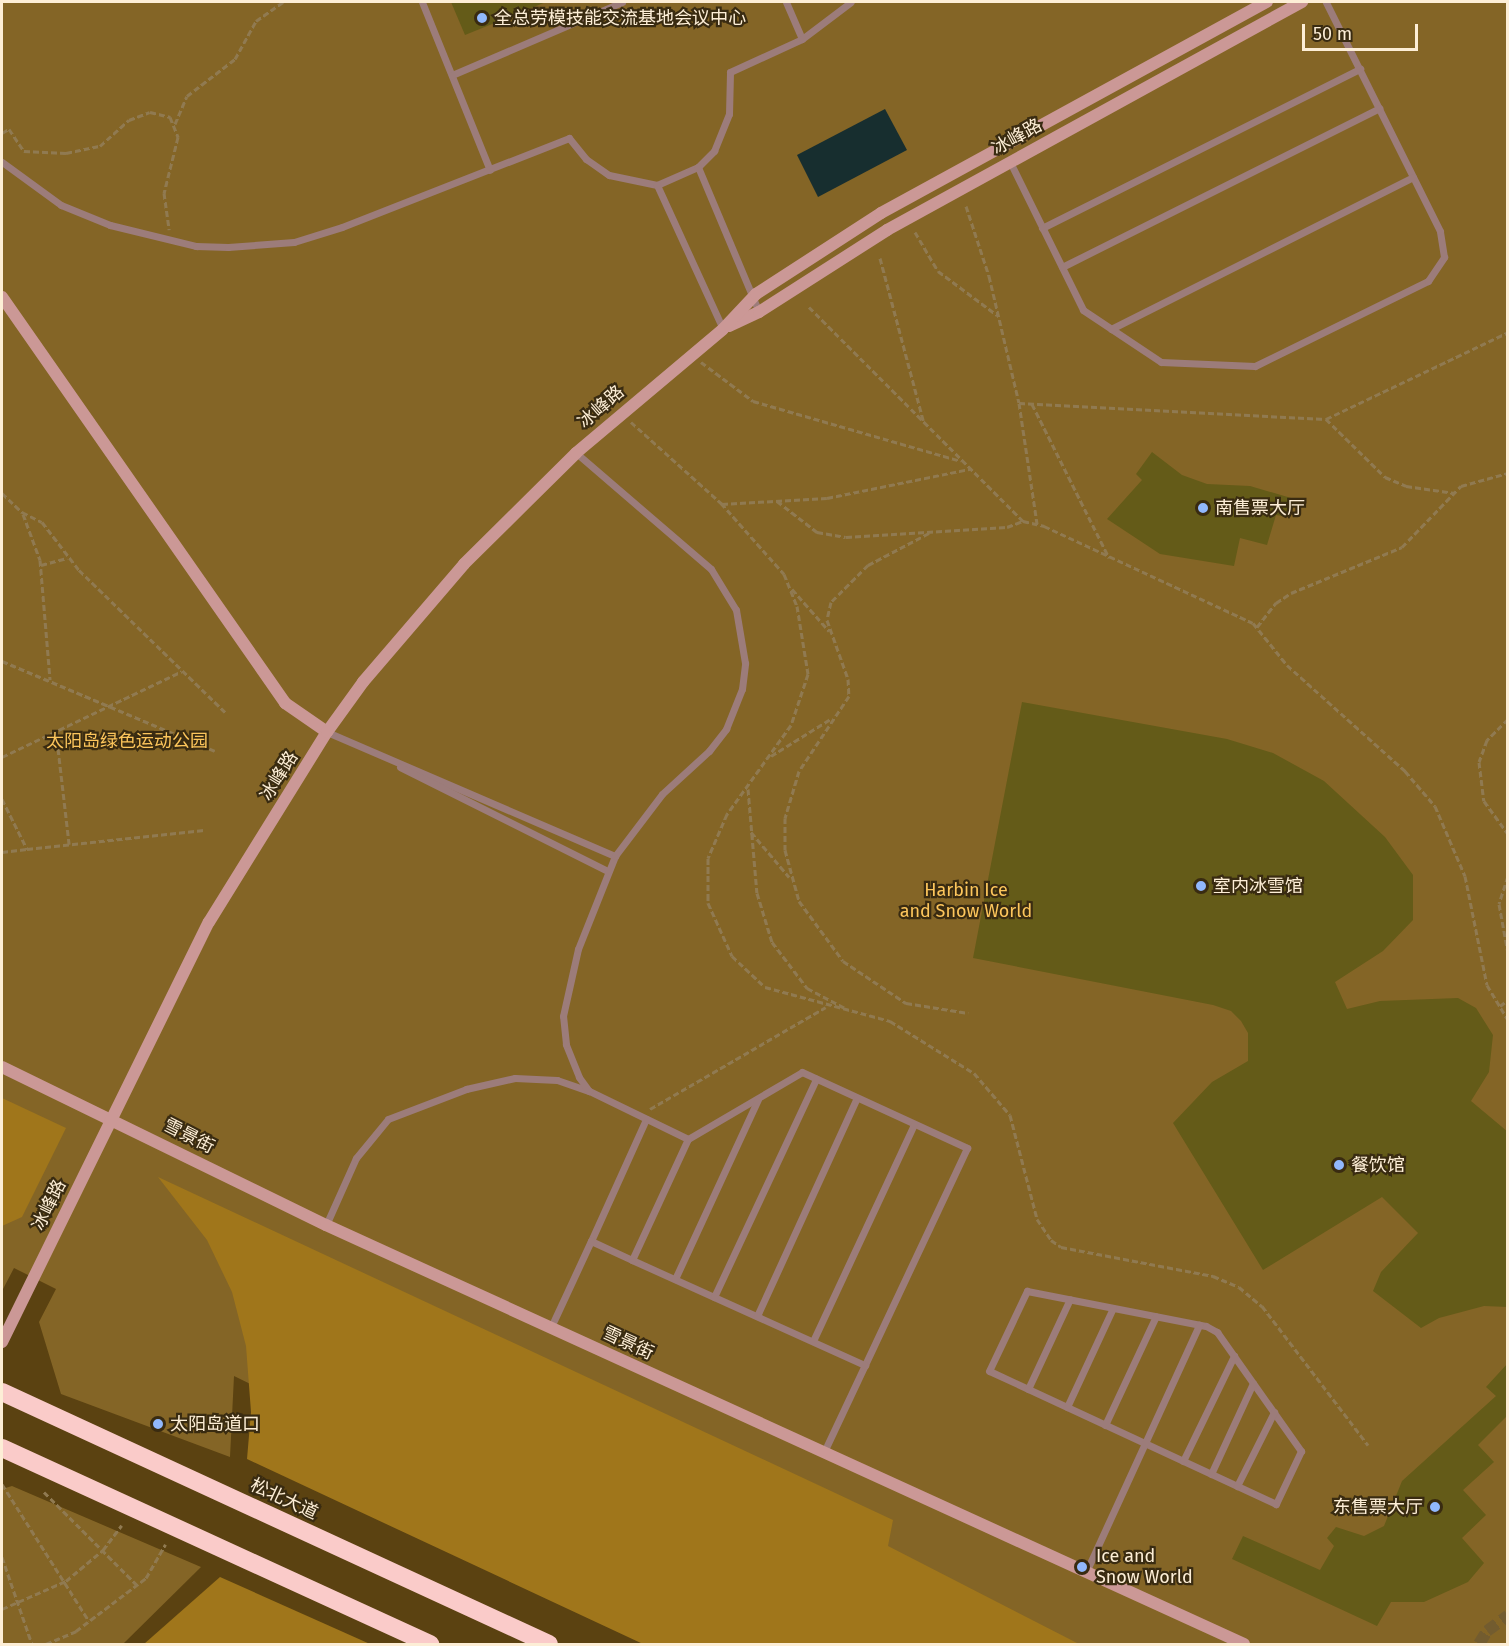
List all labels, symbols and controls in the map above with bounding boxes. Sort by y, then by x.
place label: 全总劳模技能交流基地会议中心 [494,7,746,29]
marker: 全总劳模技能交流基地会议中心 [475,11,489,25]
scale bar [1305,12,1420,50]
text: 50 m [1313,23,1352,45]
street label: 冰峰路 [988,114,1046,160]
street label: 冰峰路 [574,381,628,433]
place label: 南售票大厅 [1215,497,1305,519]
marker: 南售票大厅 [1196,501,1210,515]
park label: 太阳岛绿色运动公园 [46,730,208,752]
street label: 冰峰路 [256,747,302,805]
place label: 室内冰雪馆 [1213,875,1303,897]
marker: 室内冰雪馆 [1194,879,1208,893]
park label: Harbin Ice and Snow World [900,880,1032,922]
street label: 雪景街 [160,1114,218,1158]
place label: 餐饮馆 [1351,1154,1405,1176]
marker: 餐饮馆 [1332,1158,1346,1172]
street label: 冰峰路 [27,1176,71,1234]
street label: 雪景街 [599,1322,657,1364]
place label: 太阳岛道口 [170,1413,260,1435]
marker: 太阳岛道口 [151,1417,165,1431]
street label: 松北大道 [247,1474,321,1524]
place label: 东售票大厅 [1333,1496,1423,1518]
marker: 东售票大厅 [1428,1500,1442,1514]
place label: Ice and Snow World [1096,1546,1193,1588]
marker: Ice and Snow World [1073,1558,1091,1576]

